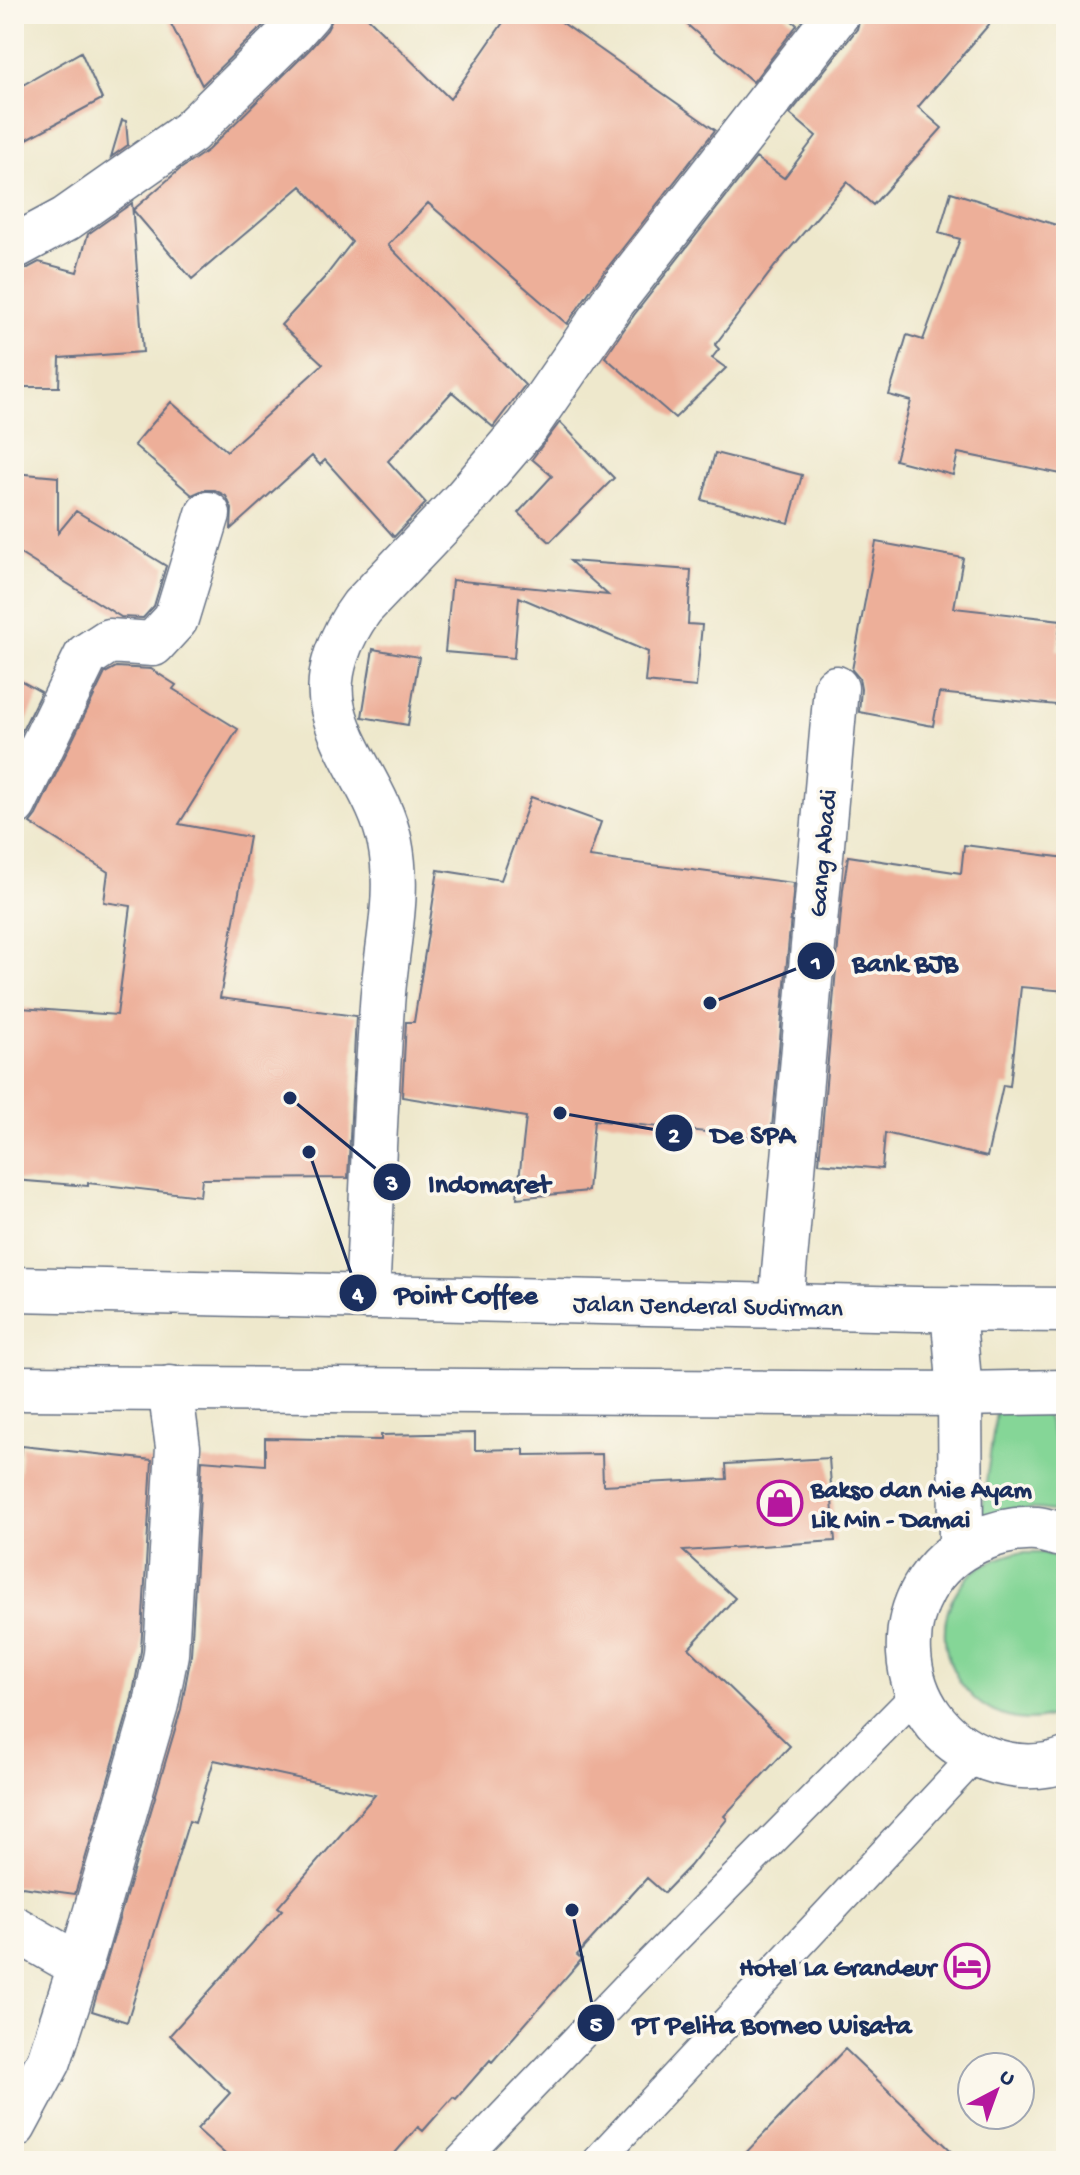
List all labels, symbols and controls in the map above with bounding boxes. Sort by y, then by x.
street label: Gang Abadi [804,788,847,919]
callout: Bank BJB [796,935,974,987]
text: Bank BJB [851,949,960,982]
text: 1 [810,950,821,979]
callout: De SPA [654,1107,811,1159]
text: De SPA [708,1121,798,1154]
text: 2 [668,1123,680,1152]
callout: Indomaret [372,1156,566,1208]
text: Indomaret [428,1170,553,1203]
text: 3 [385,1171,398,1200]
callout: Point Coffee [338,1267,554,1319]
text: Point Coffee [392,1281,539,1314]
text: 4 [351,1282,364,1311]
street label: Jalan Jenderal Sudirman [573,1291,844,1326]
place label: Bakso dan Mie Ayam Lik Min - Damai [810,1477,1033,1538]
shop icon: Bakso dan Mie Ayam Lik Min - Damai [756,1479,804,1527]
hotel icon: Hotel La Grandeur [943,1942,991,1990]
place label: Hotel La Grandeur [739,1955,939,1986]
callout: PT Pelita Borneo Wisata [576,1997,927,2049]
text: PT Pelita Borneo Wisata [631,2011,913,2044]
text: 5 [590,2012,603,2041]
north arrow [956,2051,1036,2131]
text: U [993,2065,1020,2093]

